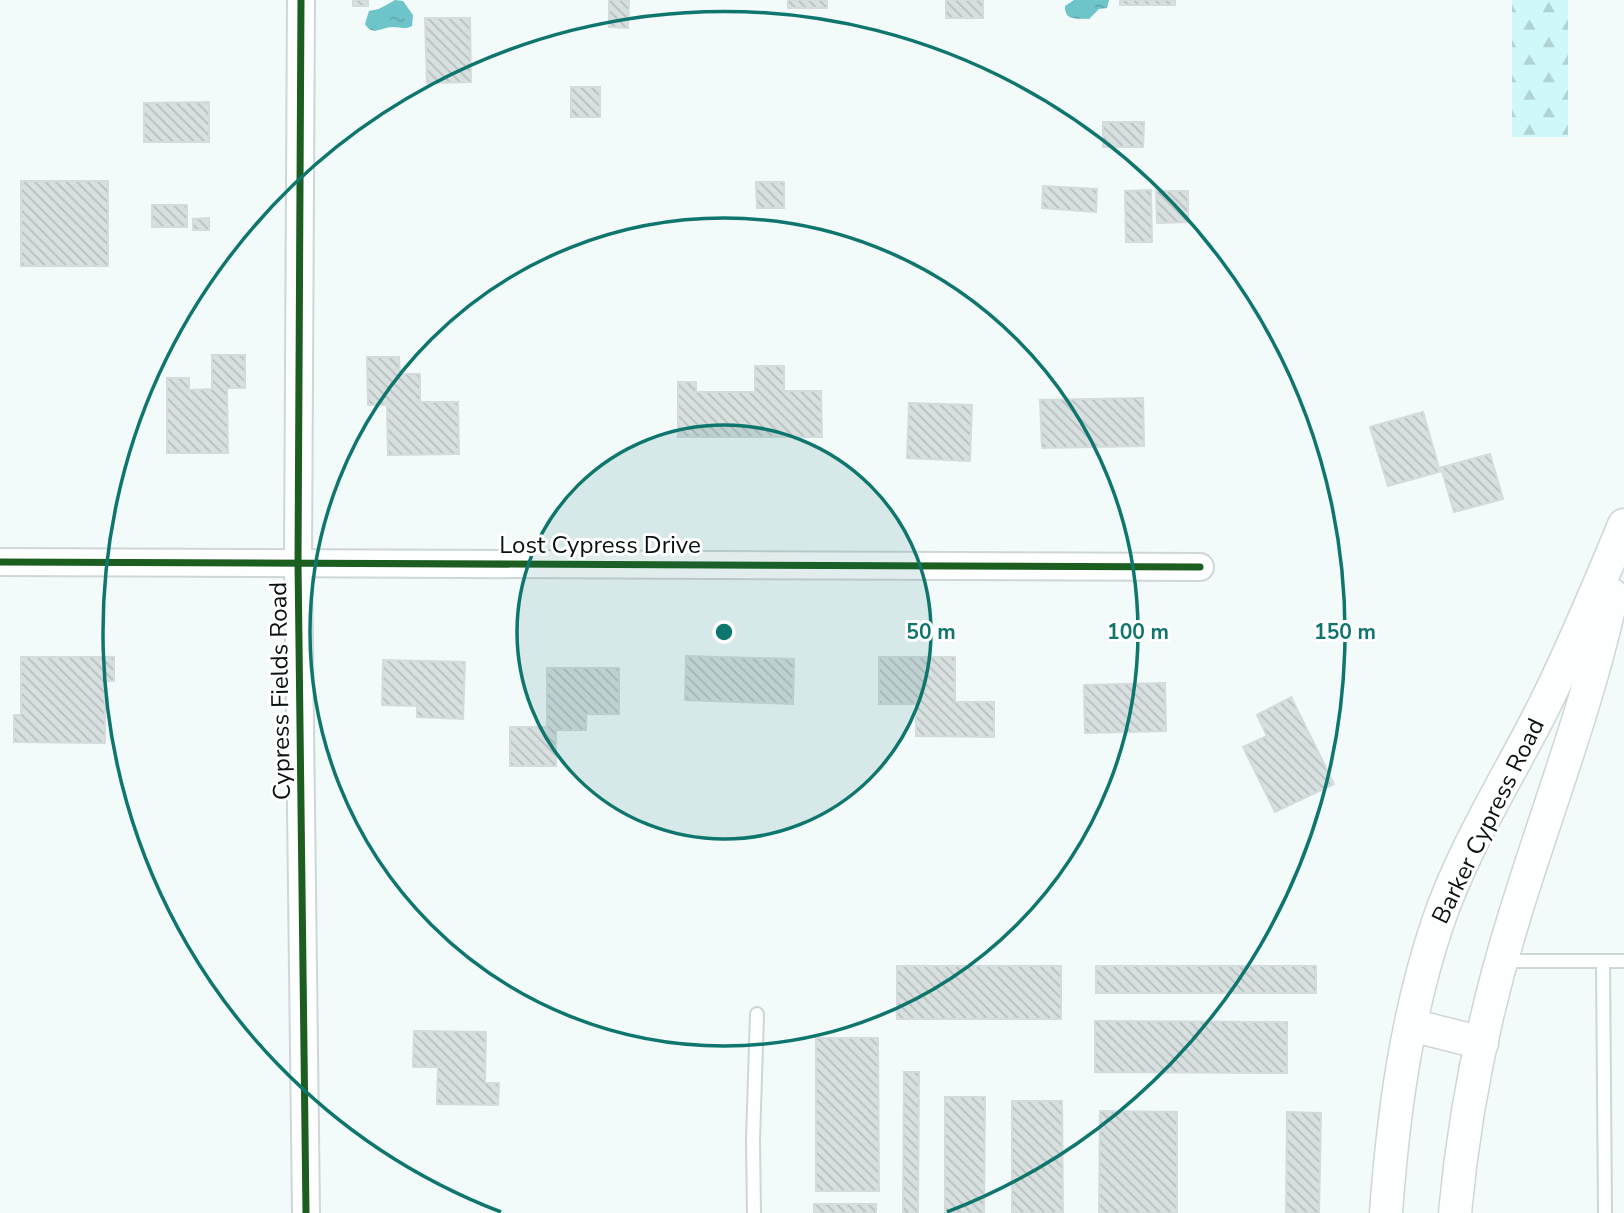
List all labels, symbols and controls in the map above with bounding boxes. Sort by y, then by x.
street label: Lost Cypress Drive [499,529,701,561]
street label: Cypress Fields Road [262,582,298,800]
text: 50 m [906,618,956,646]
text: 100 m [1107,618,1169,646]
text: 150 m [1314,618,1376,646]
centre of rings [712,620,736,644]
street label: Barker Cypress Road [1424,713,1552,929]

